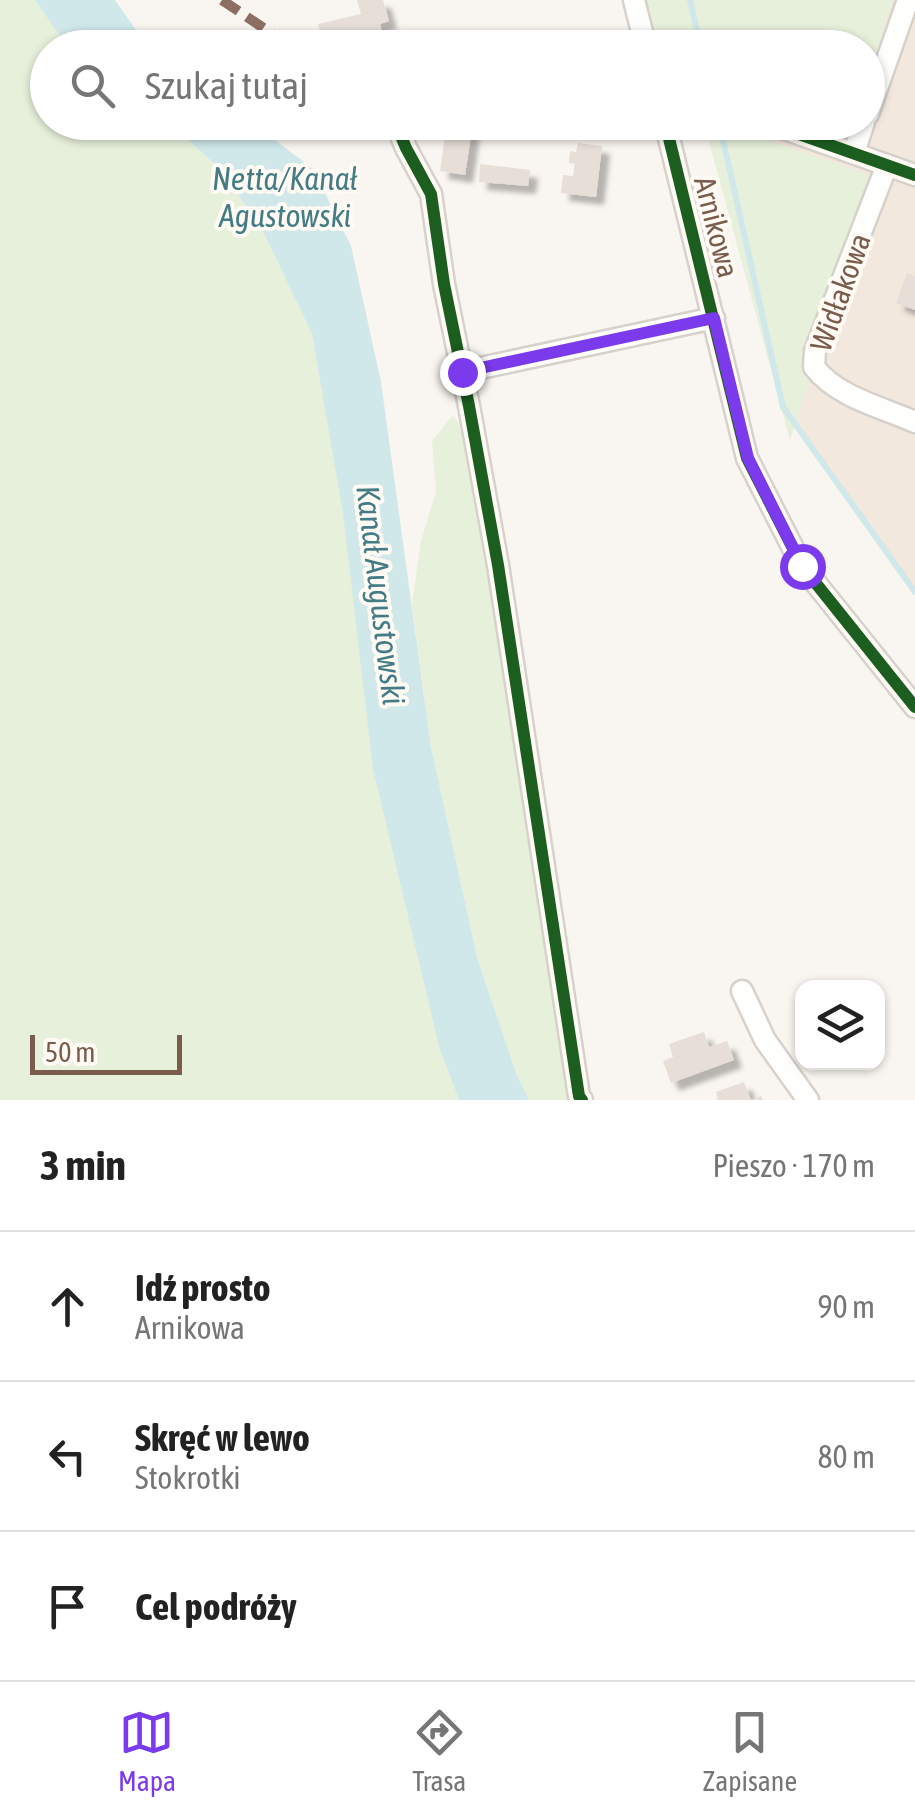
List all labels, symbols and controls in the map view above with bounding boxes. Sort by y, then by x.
search box [30,30,885,140]
icon: search [65,58,120,113]
text: Szukaj tutaj [145,64,308,107]
water label: Netta/Kanał Agustowski [212,160,358,234]
street label: Arnikowa [688,173,746,281]
street label: Widłakowa [803,229,877,355]
route end [440,350,486,396]
water label: Kanał Augustowski [349,483,413,707]
route start [780,544,826,590]
map controls [795,980,885,1070]
button: layers [795,980,885,1070]
scale bar [30,1030,182,1074]
text: 50 m [45,1036,95,1068]
text: 3 min [40,1141,126,1189]
text: Pieszo · 170 m [712,1147,875,1184]
text: Idź prosto [135,1266,271,1309]
icon: ahead [40,1279,95,1334]
text: 90 m [817,1288,875,1325]
text: Arnikowa [135,1309,245,1346]
text: Skręć w lewo [135,1416,310,1459]
icon: left [40,1429,95,1484]
text: 80 m [817,1438,875,1475]
text: Stokrotki [135,1459,241,1496]
icon: arrive [40,1579,95,1634]
text: Cel podróży [135,1585,297,1628]
tab: Mapa [118,1705,176,1797]
tab: Trasa [412,1705,467,1797]
tab: Zapisane [703,1705,797,1797]

